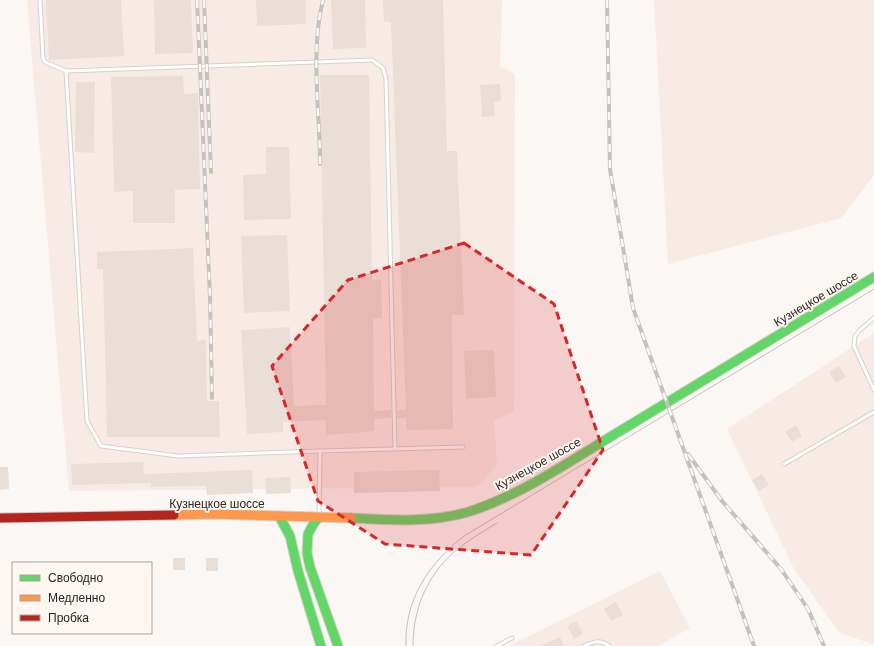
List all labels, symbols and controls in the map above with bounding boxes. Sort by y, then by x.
street label: Кузнецкое шоссе [771,267,861,330]
street label: Кузнецкое шоссе [492,434,584,494]
street label: Кузнецкое шоссе [169,496,265,512]
legend [12,562,152,634]
text: Свободно [48,570,103,586]
text: Медленно [48,590,105,606]
text: Пробка [48,610,89,626]

